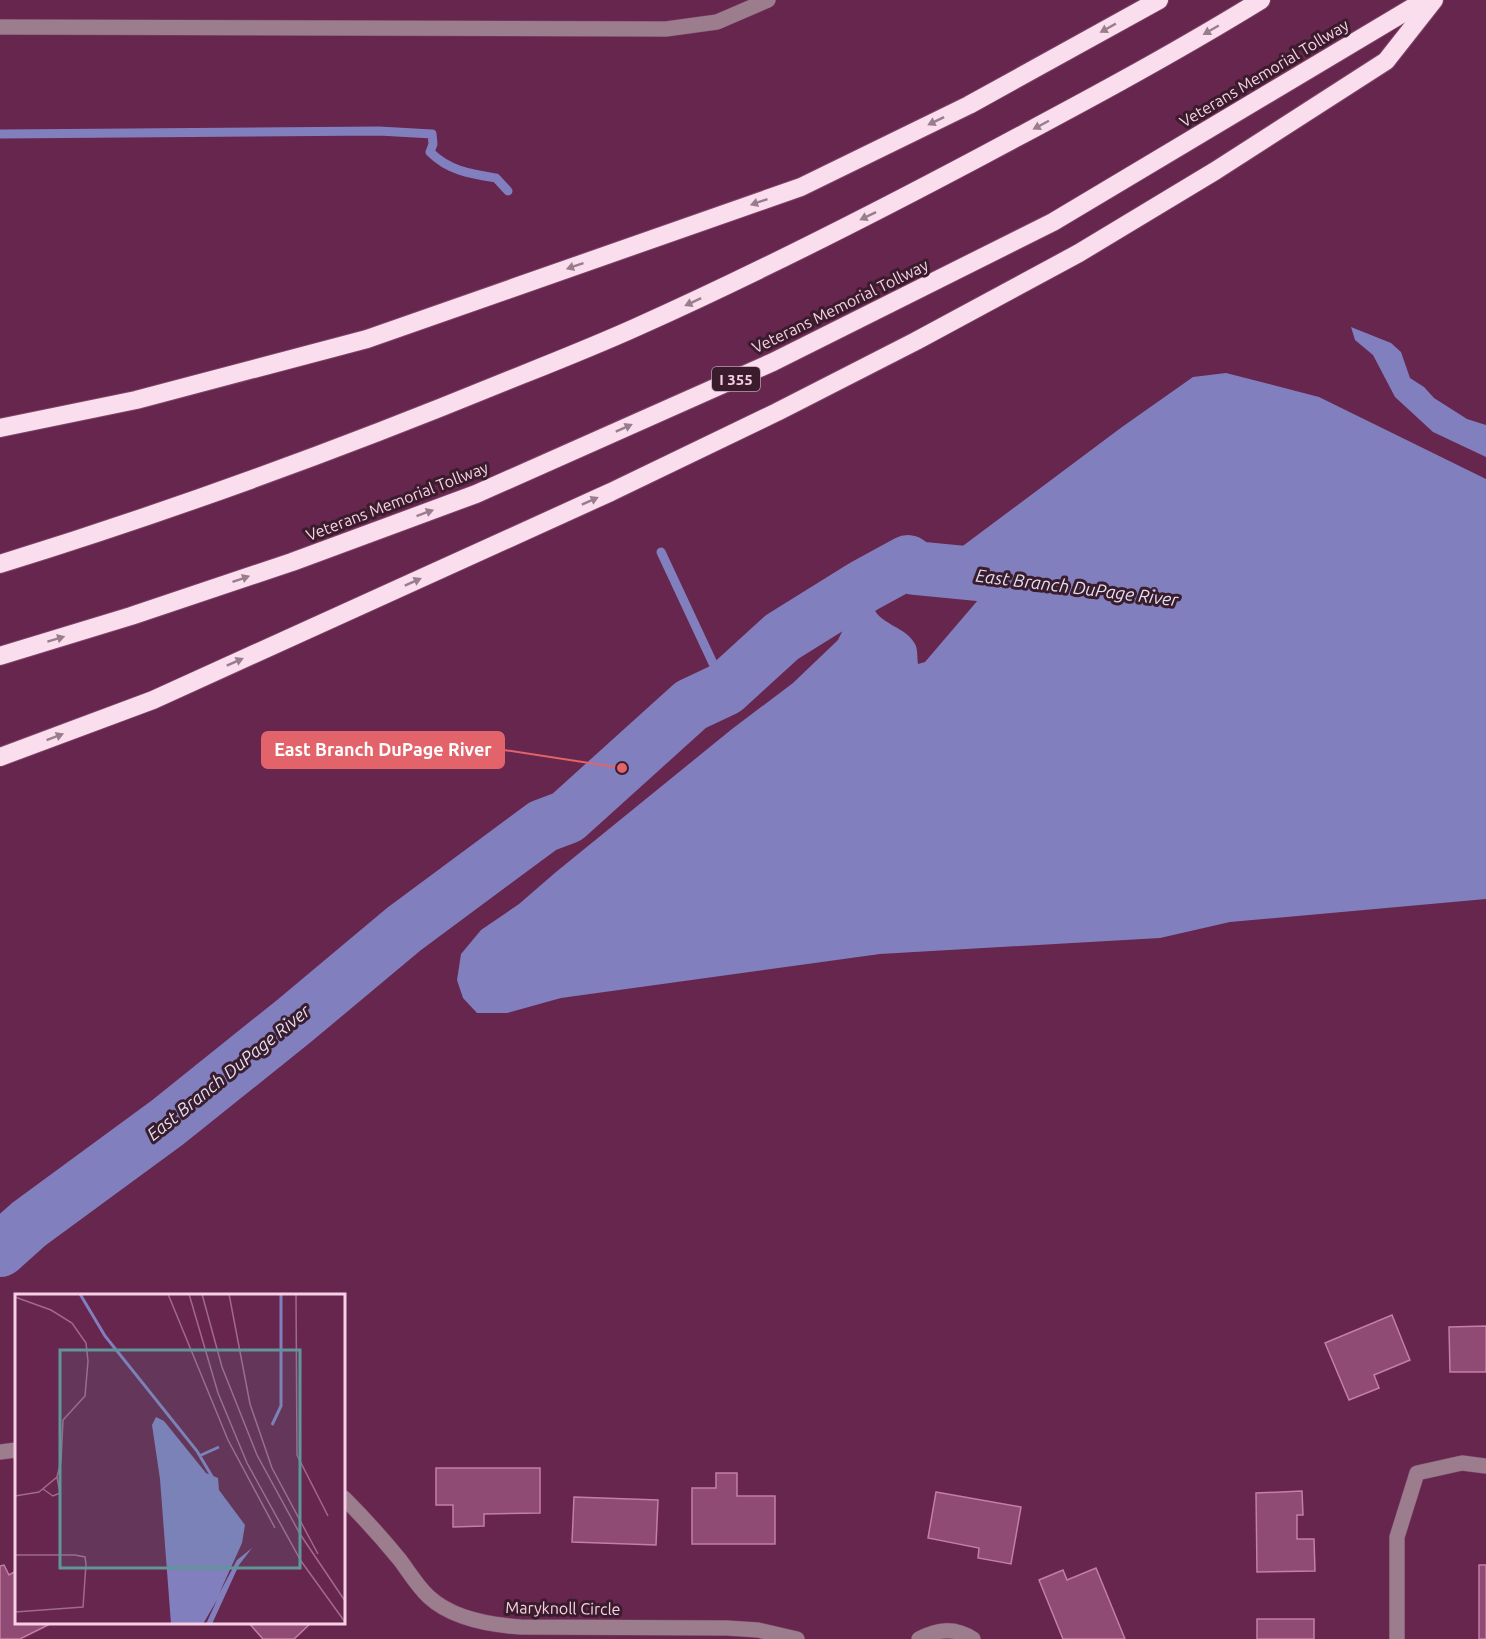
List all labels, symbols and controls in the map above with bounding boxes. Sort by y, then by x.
street label: Veterans Memorial Tollway [1176,15,1352,131]
one-way arrow [1099,23,1116,33]
one-way arrow [1203,24,1219,35]
one-way arrow [928,116,945,125]
one-way arrow [1032,120,1049,130]
one-way arrow [750,198,768,207]
one-way arrow [859,211,876,220]
street label: Veterans Memorial Tollway [749,255,931,357]
one-way arrow [566,261,584,271]
one-way arrow [684,297,701,306]
road number: I 355 [712,367,760,391]
one-way arrow [615,424,632,433]
street label: Veterans Memorial Tollway [303,458,491,544]
one-way arrow [582,497,599,506]
one-way arrow [416,507,434,517]
water label: East Branch DuPage River [975,565,1180,609]
one-way arrow [232,574,250,583]
one-way arrow [404,577,421,586]
one-way arrow [47,634,65,643]
one-way arrow [226,657,244,667]
one-way arrow [46,731,64,741]
callout: East Branch DuPage River [262,732,504,768]
text: East Branch DuPage River [274,739,492,759]
water label: East Branch DuPage River [143,999,314,1144]
inset map [15,1294,345,1624]
street label: Maryknoll Circle [505,1598,621,1618]

